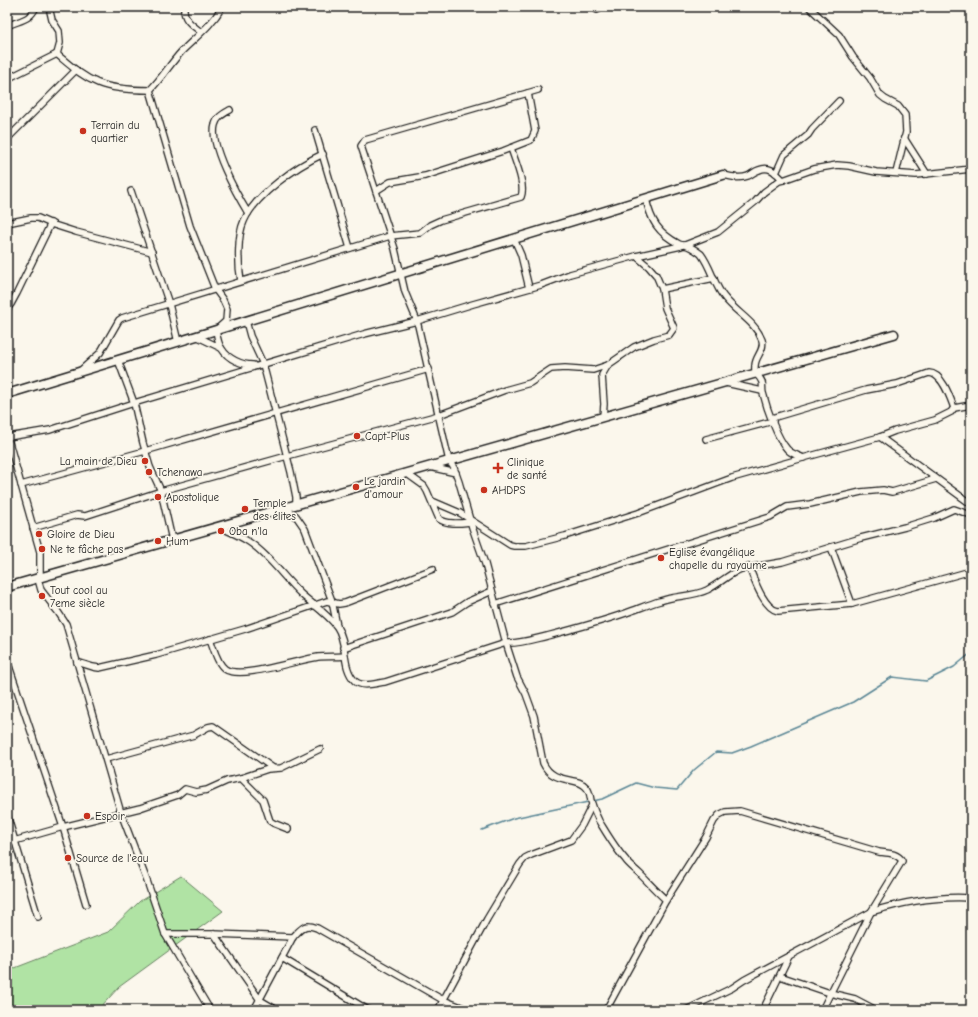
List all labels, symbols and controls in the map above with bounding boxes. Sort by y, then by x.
place label: Terrain du quartier [91,119,139,145]
marker: Terrain du quartier [78,126,88,136]
place label: Capt-Plus [365,430,410,443]
marker: Capt-Plus [352,431,362,441]
place label: La main de Dieu [60,455,137,468]
marker: La main de Dieu [140,456,150,466]
place label: Clinique de santé [507,456,547,482]
marker: Clinique de santé [492,462,504,474]
place label: Tchenawa [157,466,202,479]
marker: Tchenawa [144,467,154,477]
place label: Le jardin d'amour [364,475,405,501]
marker: Le jardin d'amour [351,482,361,492]
place label: AHDPS [492,484,526,497]
marker: AHDPS [479,485,489,495]
place label: Apostolique [166,491,219,504]
marker: Apostolique [153,492,163,502]
place label: Temple des élites [253,497,296,523]
marker: Temple des élites [240,504,250,514]
place label: Oba n'la [229,525,268,538]
marker: Oba n'la [216,526,226,536]
place label: Gloire de Dieu [47,528,115,541]
marker: Gloire de Dieu [34,529,44,539]
place label: Hum [166,535,189,548]
marker: Hum [153,536,163,546]
place label: Ne te fâche pas [50,543,124,556]
marker: Ne te fâche pas [37,544,47,554]
place label: Eglise évangélique chapelle du rayaume [669,546,767,572]
marker: Eglise évangélique chapelle du rayaume [656,553,666,563]
place label: Tout cool au 7eme siècle [50,584,107,610]
marker: Tout cool au 7eme siècle [37,591,47,601]
place label: Espoir [95,810,125,823]
marker: Espoir [82,811,92,821]
place label: Source de l'eau [76,852,148,865]
marker: Source de l'eau [63,853,73,863]

